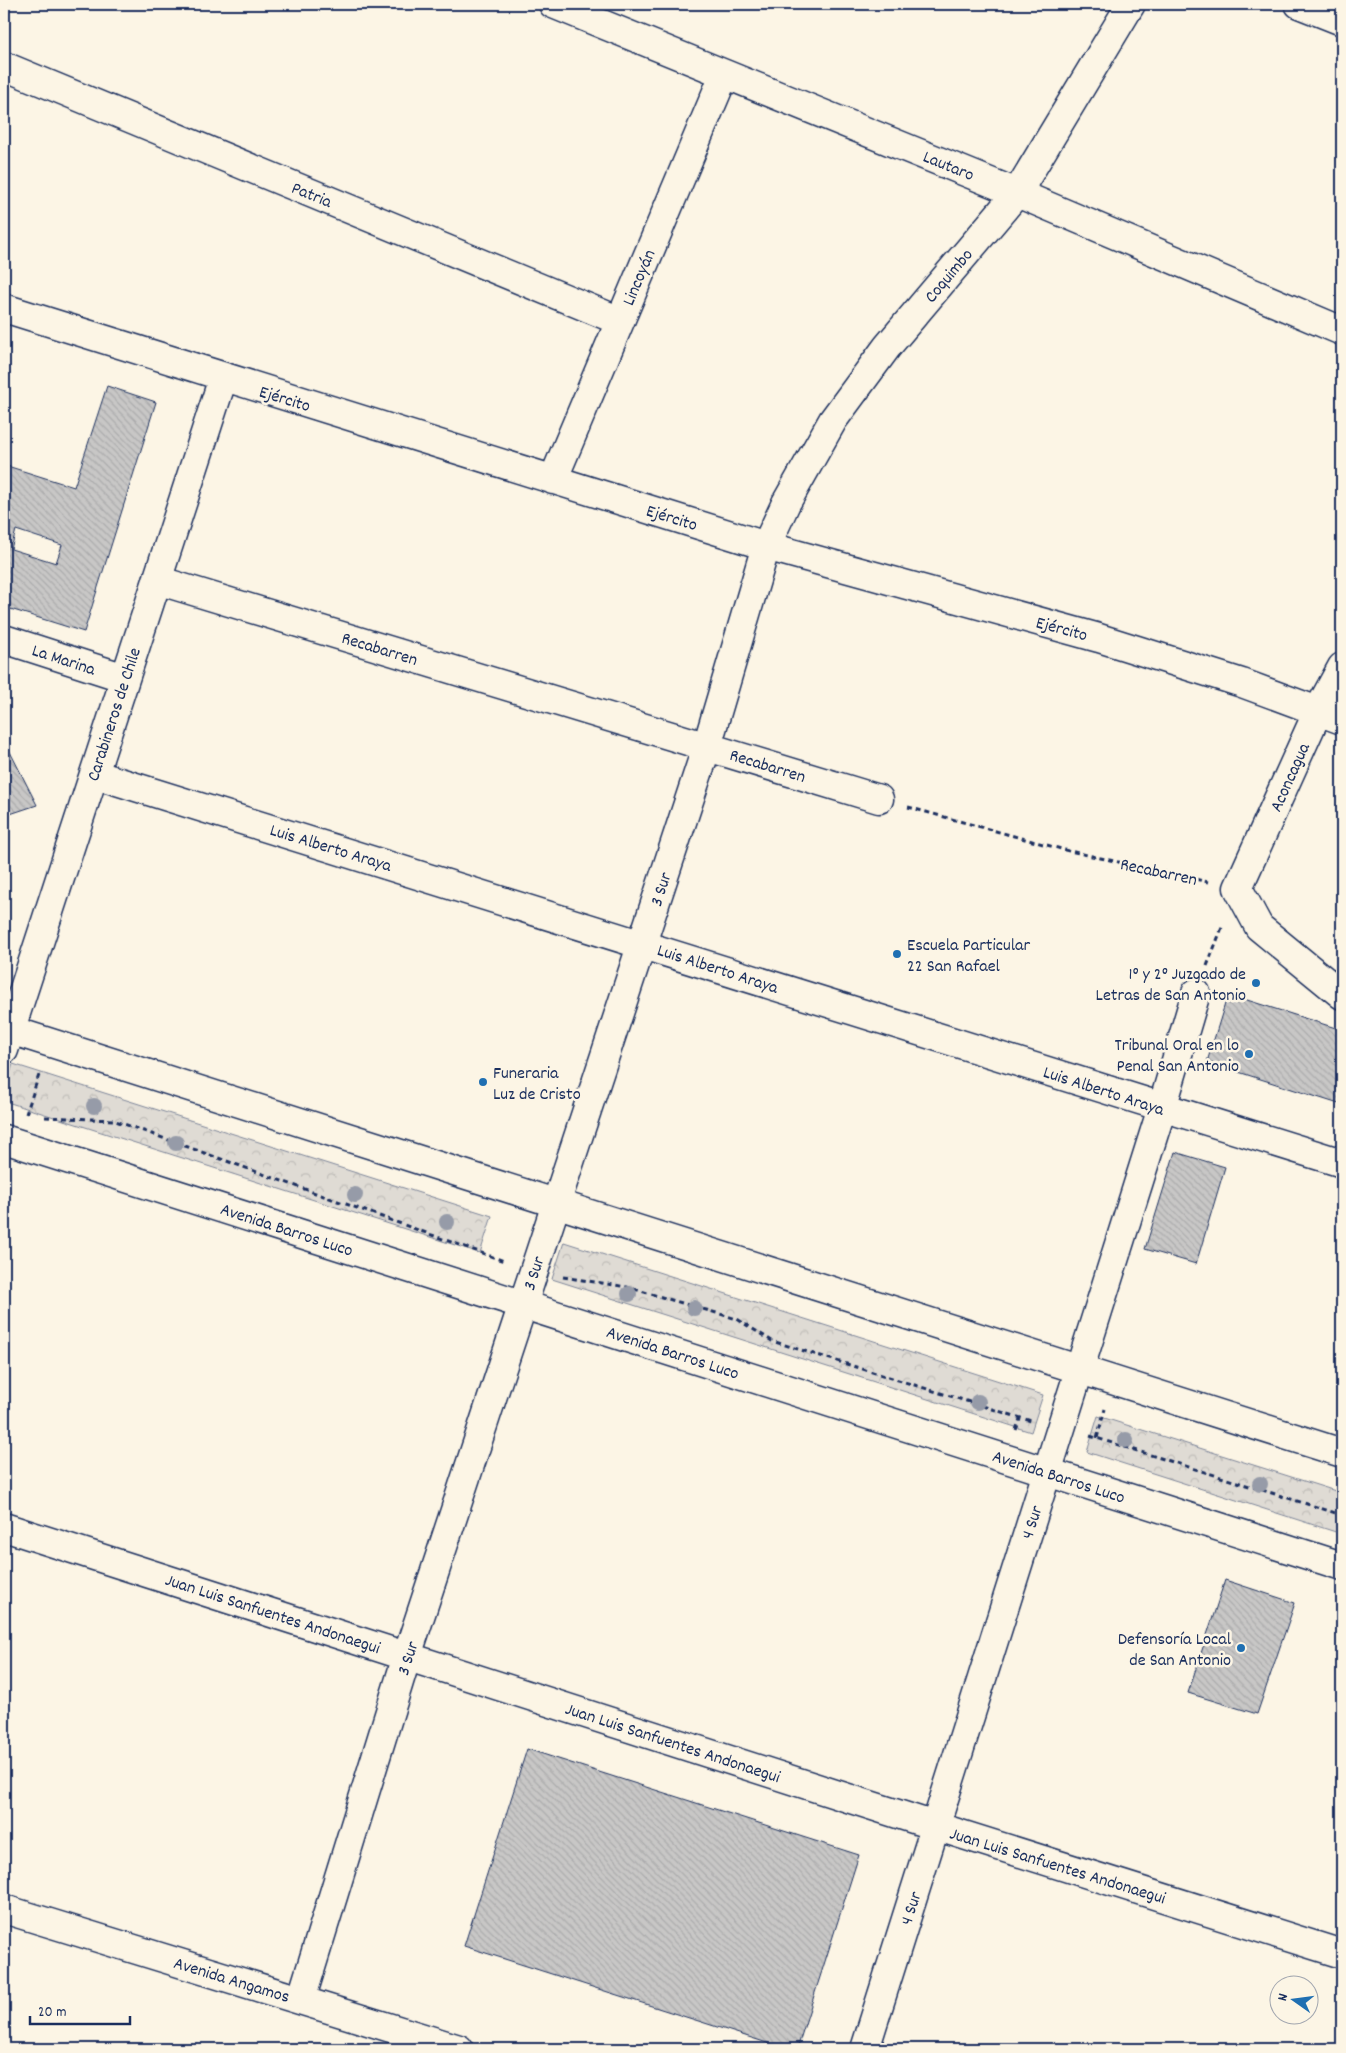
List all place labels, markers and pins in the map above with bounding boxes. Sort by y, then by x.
place label: Escuela Particular 22 San Rafael [907,934,1030,980]
marker: Escuela Particular 22 San Rafael [891,948,903,960]
place label: 1° y 2° Juzgado de Letras de San Antonio [1096,963,1246,1009]
marker: 1° y 2° Juzgado de Letras de San Antonio [1250,977,1262,989]
place label: Tribunal Oral en lo Penal San Antonio [1115,1034,1239,1080]
marker: Tribunal Oral en lo Penal San Antonio [1243,1048,1255,1060]
place label: Funeraria Luz de Cristo [493,1062,581,1108]
marker: Funeraria Luz de Cristo [477,1076,489,1088]
place label: Defensoría Local de San Antonio [1118,1628,1232,1674]
marker: Defensoría Local de San Antonio [1235,1642,1247,1654]

